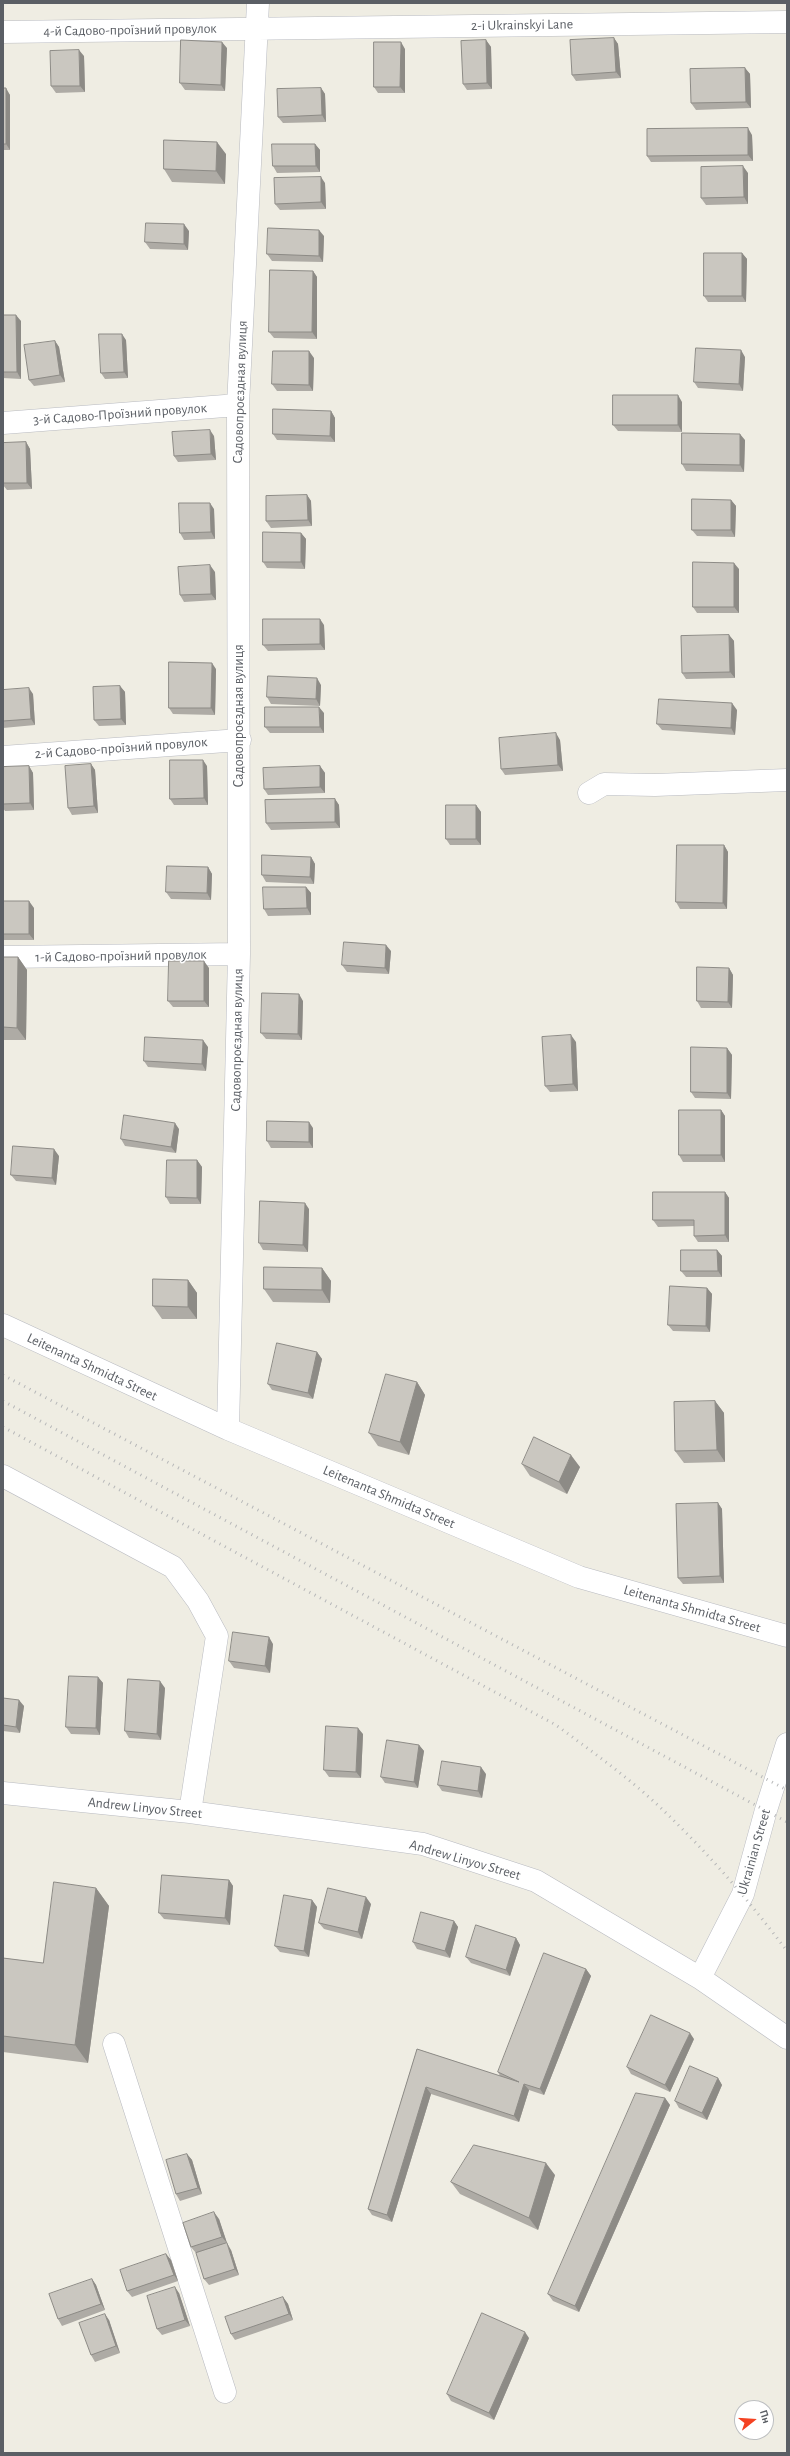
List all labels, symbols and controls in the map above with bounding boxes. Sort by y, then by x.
street label: 2-i Ukrainskyi Lane [471,16,573,34]
street label: 4-й Садово-проїзний провулок [43,20,217,40]
street label: Садовопроєздная вулиця [229,320,251,464]
street label: 3-й Садово-Проїзний провулок [33,400,207,428]
street label: Садовопроєздная вулиця [231,644,247,788]
street label: 2-й Садово-проїзний провулок [34,734,208,762]
street label: 1-й Садово-проїзний провулок [35,946,207,966]
street label: Садовопроєздная вулиця [227,968,247,1112]
street label: Leitenanta Shmidta Street [24,1329,160,1405]
street label: Leitenanta Shmidta Street [320,1462,458,1532]
street label: Leitenanta Shmidta Street [622,1581,762,1637]
street label: Andrew Linyov Street [87,1794,203,1822]
street label: Ukrainian Street [734,1807,774,1897]
street label: Andrew Linyov Street [407,1836,523,1884]
north arrow [734,2400,774,2440]
text: Пн [758,2409,772,2425]

